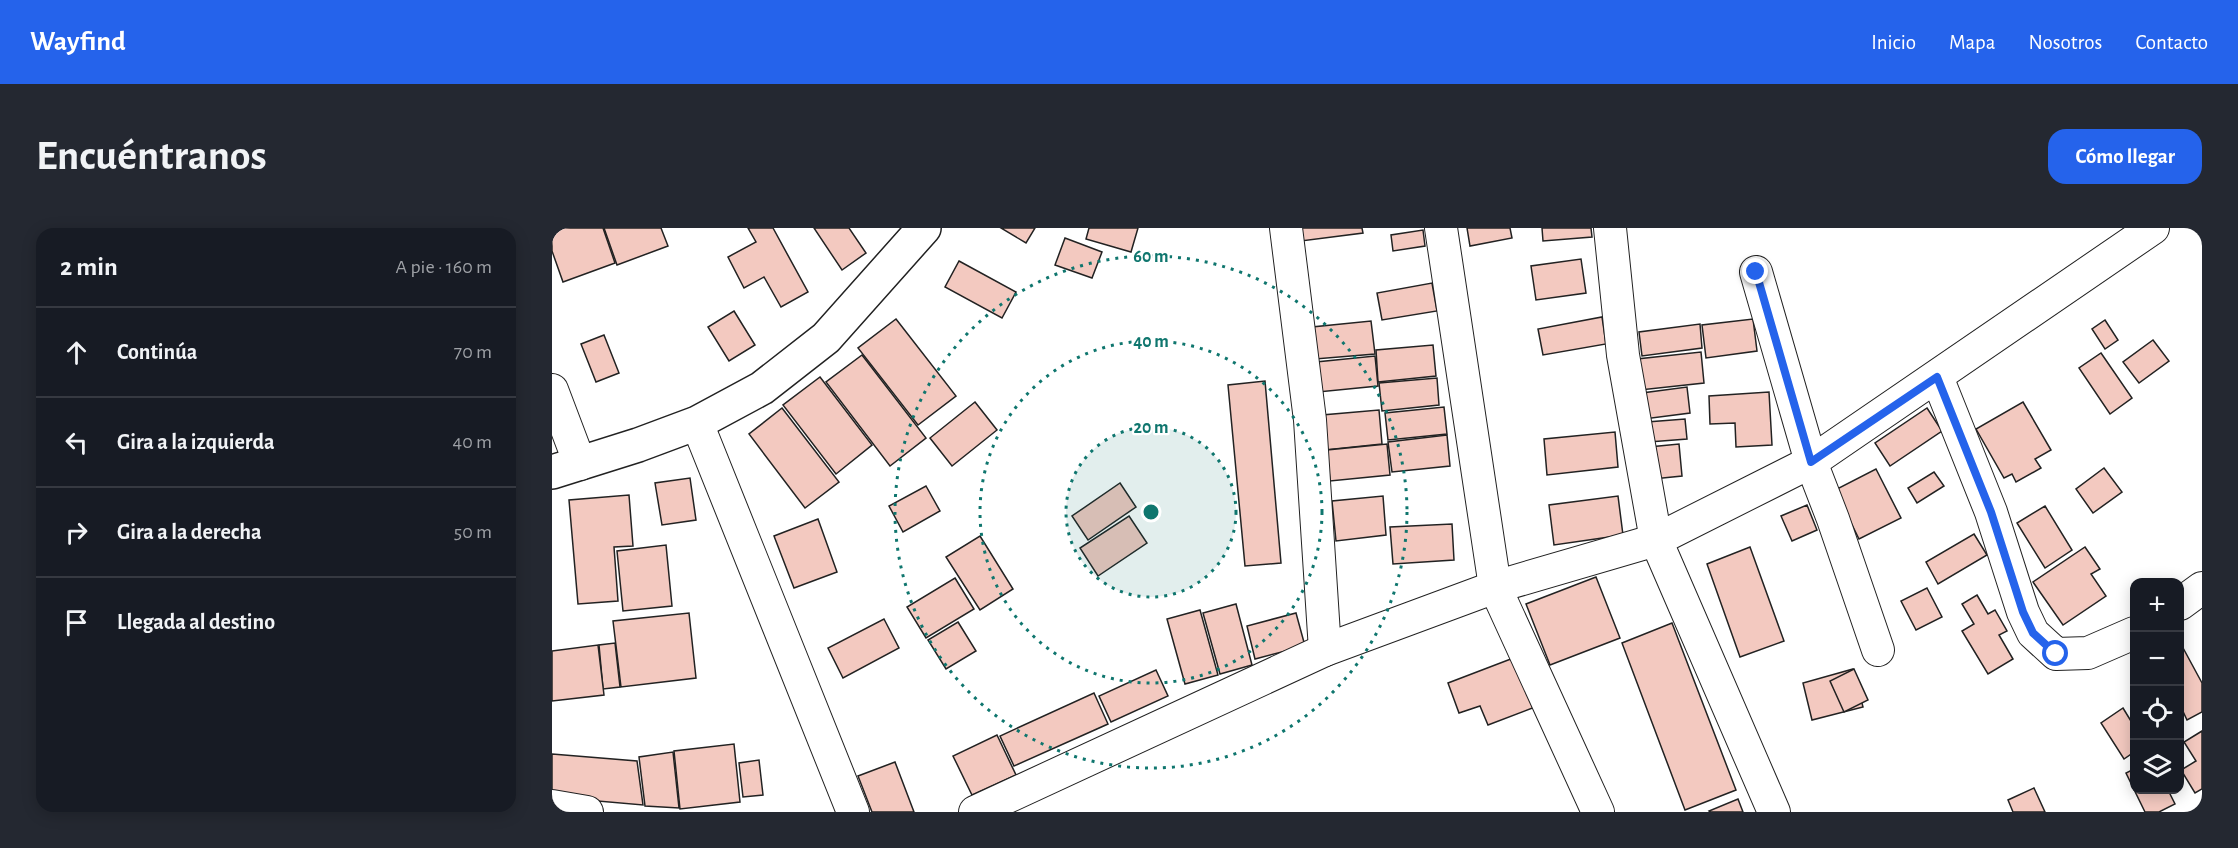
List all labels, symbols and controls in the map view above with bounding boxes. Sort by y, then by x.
text: Wayfind [30,28,126,56]
text: Inicio [1871,32,1916,53]
text: Mapa [1949,32,1996,53]
text: Nosotros [2029,32,2102,53]
text: Contacto [2135,32,2208,53]
button: Cómo llegar [2048,129,2202,184]
text: Encuéntranos [36,135,267,177]
text: 60 m [1133,248,1169,266]
text: 2 min [60,254,118,280]
text: A pie · 160 m [396,257,492,277]
route end [1742,258,1768,284]
text: 40 m [1133,333,1169,351]
icon: ahead [60,336,93,369]
text: Continúa [117,341,197,363]
text: 70 m [454,342,492,362]
text: 20 m [1133,419,1169,437]
icon: left [60,426,93,459]
text: Gira a la izquierda [117,431,275,453]
text: 40 m [453,432,492,452]
centre of rings [1141,502,1161,522]
icon: right [60,516,93,549]
text: Gira a la derecha [117,521,262,543]
text: 50 m [454,522,492,542]
map controls [2130,578,2184,794]
button: + [2130,578,2184,632]
icon: arrive [60,606,93,639]
text: Llegada al destino [117,611,275,633]
button: − [2130,632,2184,686]
route start [2042,640,2068,666]
button: locate [2130,686,2184,740]
button: layers [2130,740,2184,794]

